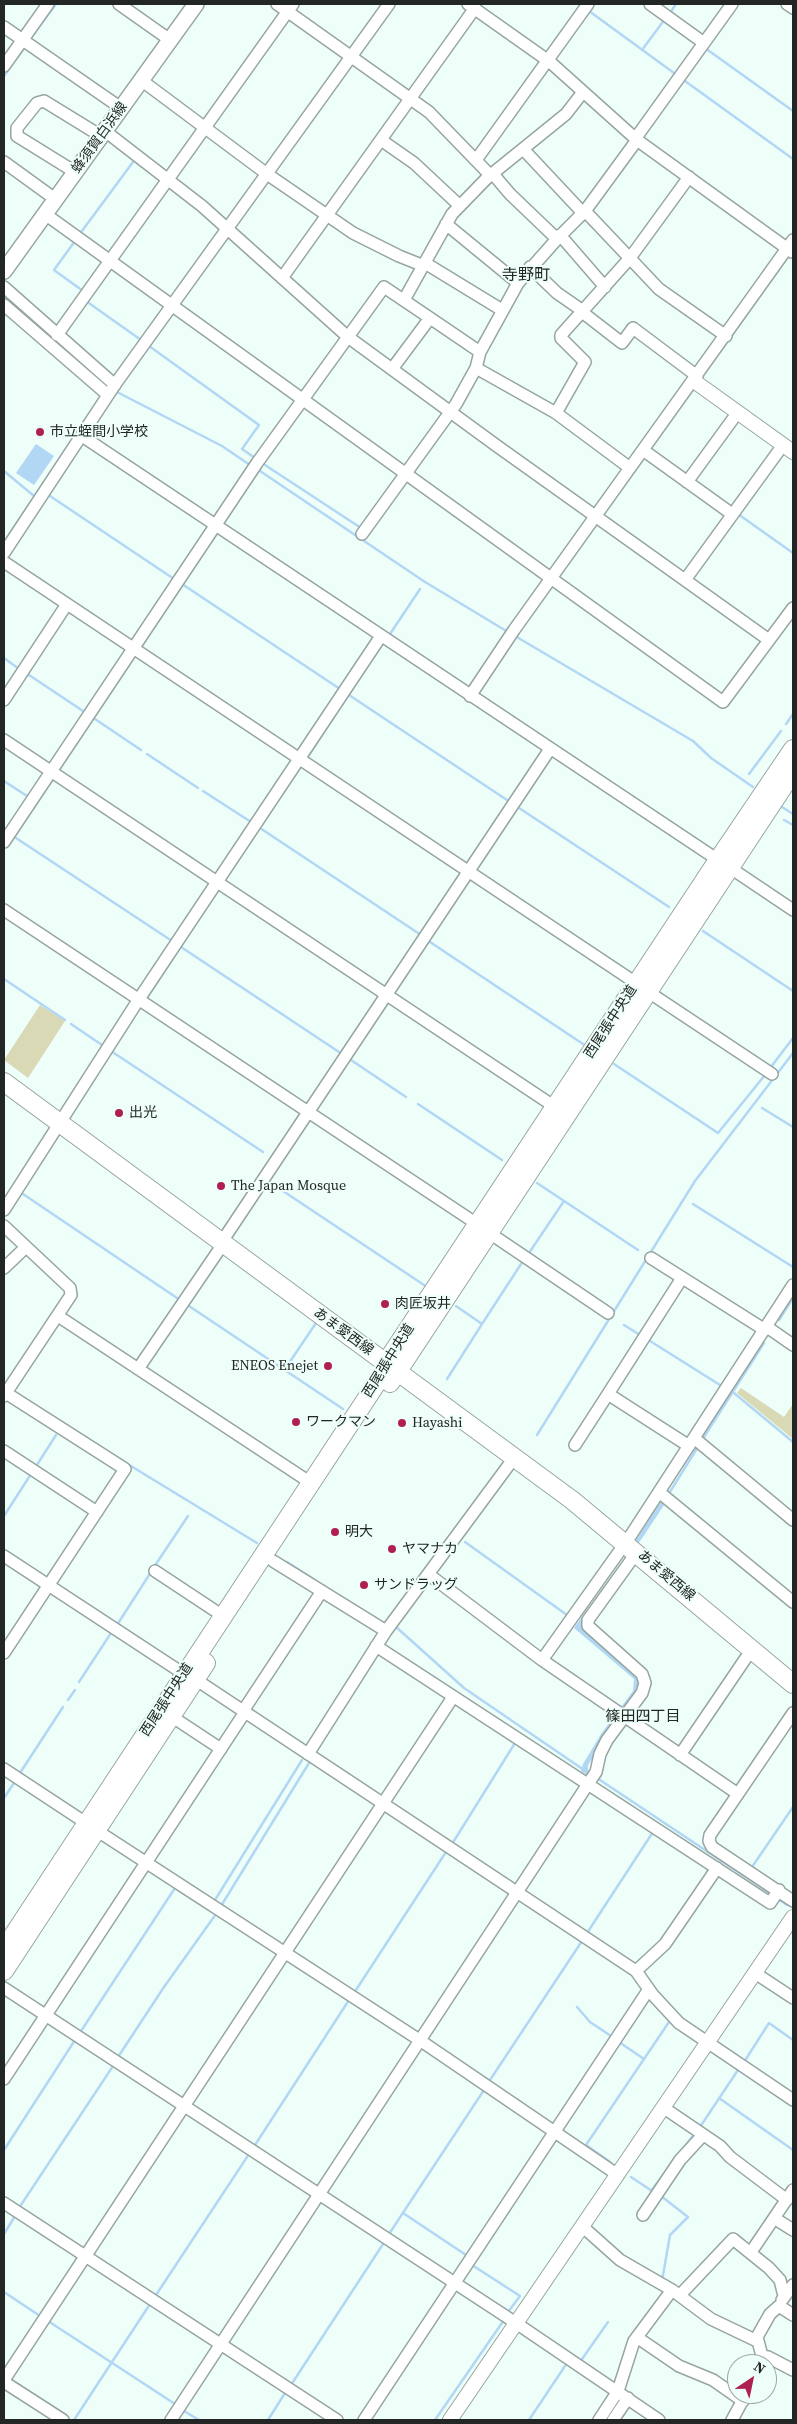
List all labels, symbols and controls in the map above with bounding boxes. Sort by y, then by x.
street label: 蜂須賀白浜線 [69,99,131,177]
district label: 寺野町 [502,266,550,286]
place label: 市立蛭間小学校 [50,424,148,440]
marker: 市立蛭間小学校 [34,426,46,438]
street label: 西尾張中央道 [581,982,641,1062]
place label: 出光 [129,1105,157,1121]
marker: 出光 [113,1107,125,1119]
place label: The Japan Mosque [231,1178,346,1194]
marker: The Japan Mosque [215,1180,227,1192]
place label: 肉匠坂井 [395,1296,451,1312]
marker: 肉匠坂井 [379,1298,391,1310]
street label: あま愛西線 [310,1305,376,1359]
street label: 西尾張中央道 [360,1321,418,1401]
place label: ENEOS Enejet [231,1358,318,1374]
marker: ENEOS Enejet [322,1360,334,1372]
place label: ワークマン [306,1414,376,1430]
place label: Hayashi [412,1415,462,1431]
marker: ワークマン [290,1416,302,1428]
marker: Hayashi [396,1417,408,1429]
place label: 明大 [345,1524,373,1540]
marker: 明大 [329,1526,341,1538]
place label: ヤマナカ [402,1541,458,1557]
marker: ヤマナカ [386,1543,398,1555]
street label: あま愛西線 [634,1547,698,1605]
place label: サンドラッグ [374,1577,458,1593]
marker: サンドラッグ [358,1579,370,1591]
street label: 西尾張中央道 [137,1660,197,1740]
district label: 篠田四丁目 [606,1708,680,1726]
north arrow [727,2354,777,2404]
text: N [750,2356,770,2379]

